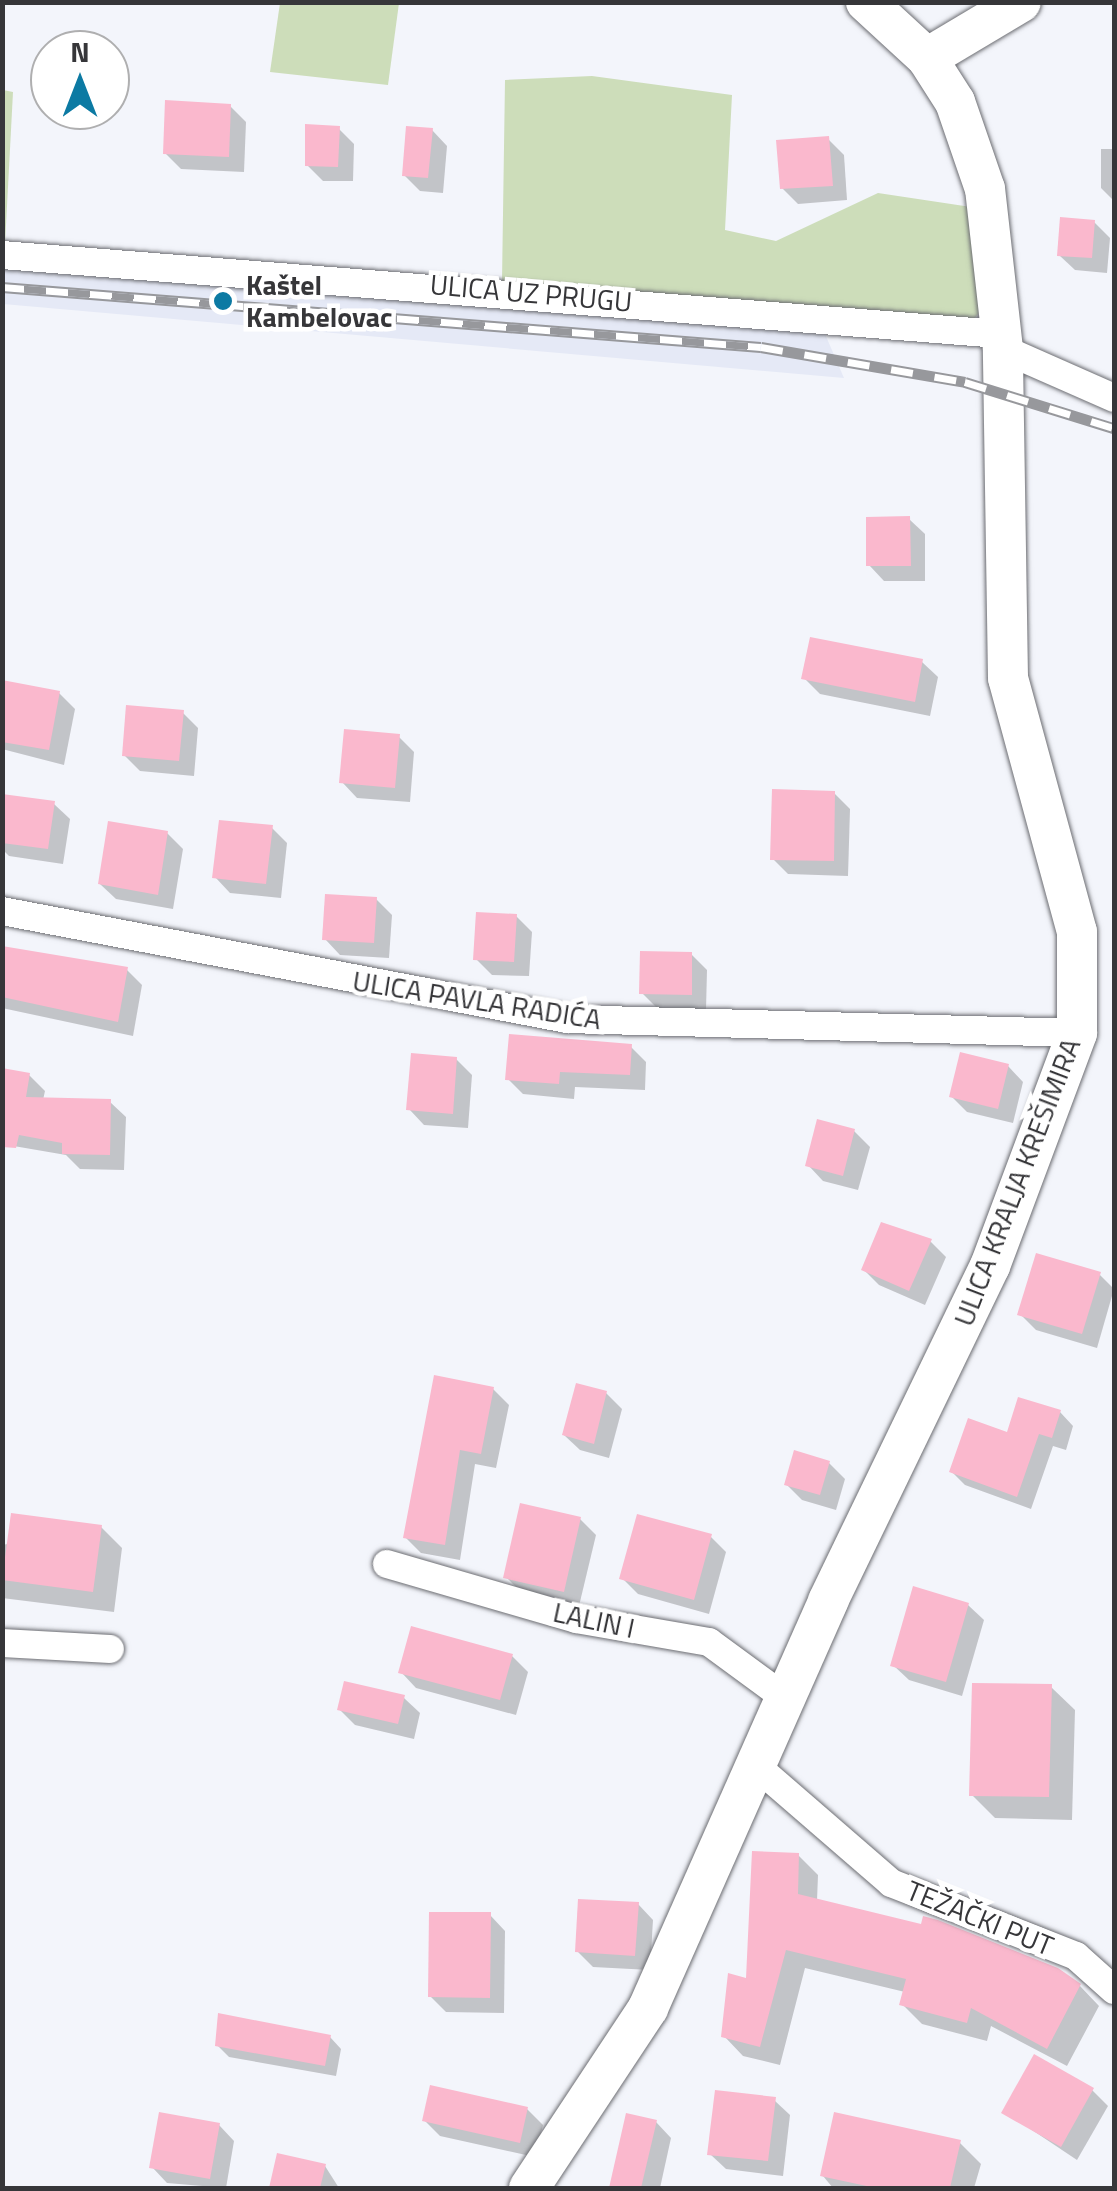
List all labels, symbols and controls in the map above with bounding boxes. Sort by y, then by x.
north arrow [30,30,130,130]
text: N [70,30,90,73]
street label: ULICA UZ PRUGU [429,267,633,319]
place label: Kaštel Kambelovac [246,268,393,334]
marker: Kaštel Kambelovac [210,288,236,314]
street label: ULICA PAVLA RADIĆA [350,964,604,1036]
street label: ULICA KRALJA KREŠIMIRA [947,1034,1087,1330]
street label: LALIN I [550,1595,638,1645]
street label: TEŽAČKI PUT [902,1873,1058,1963]

